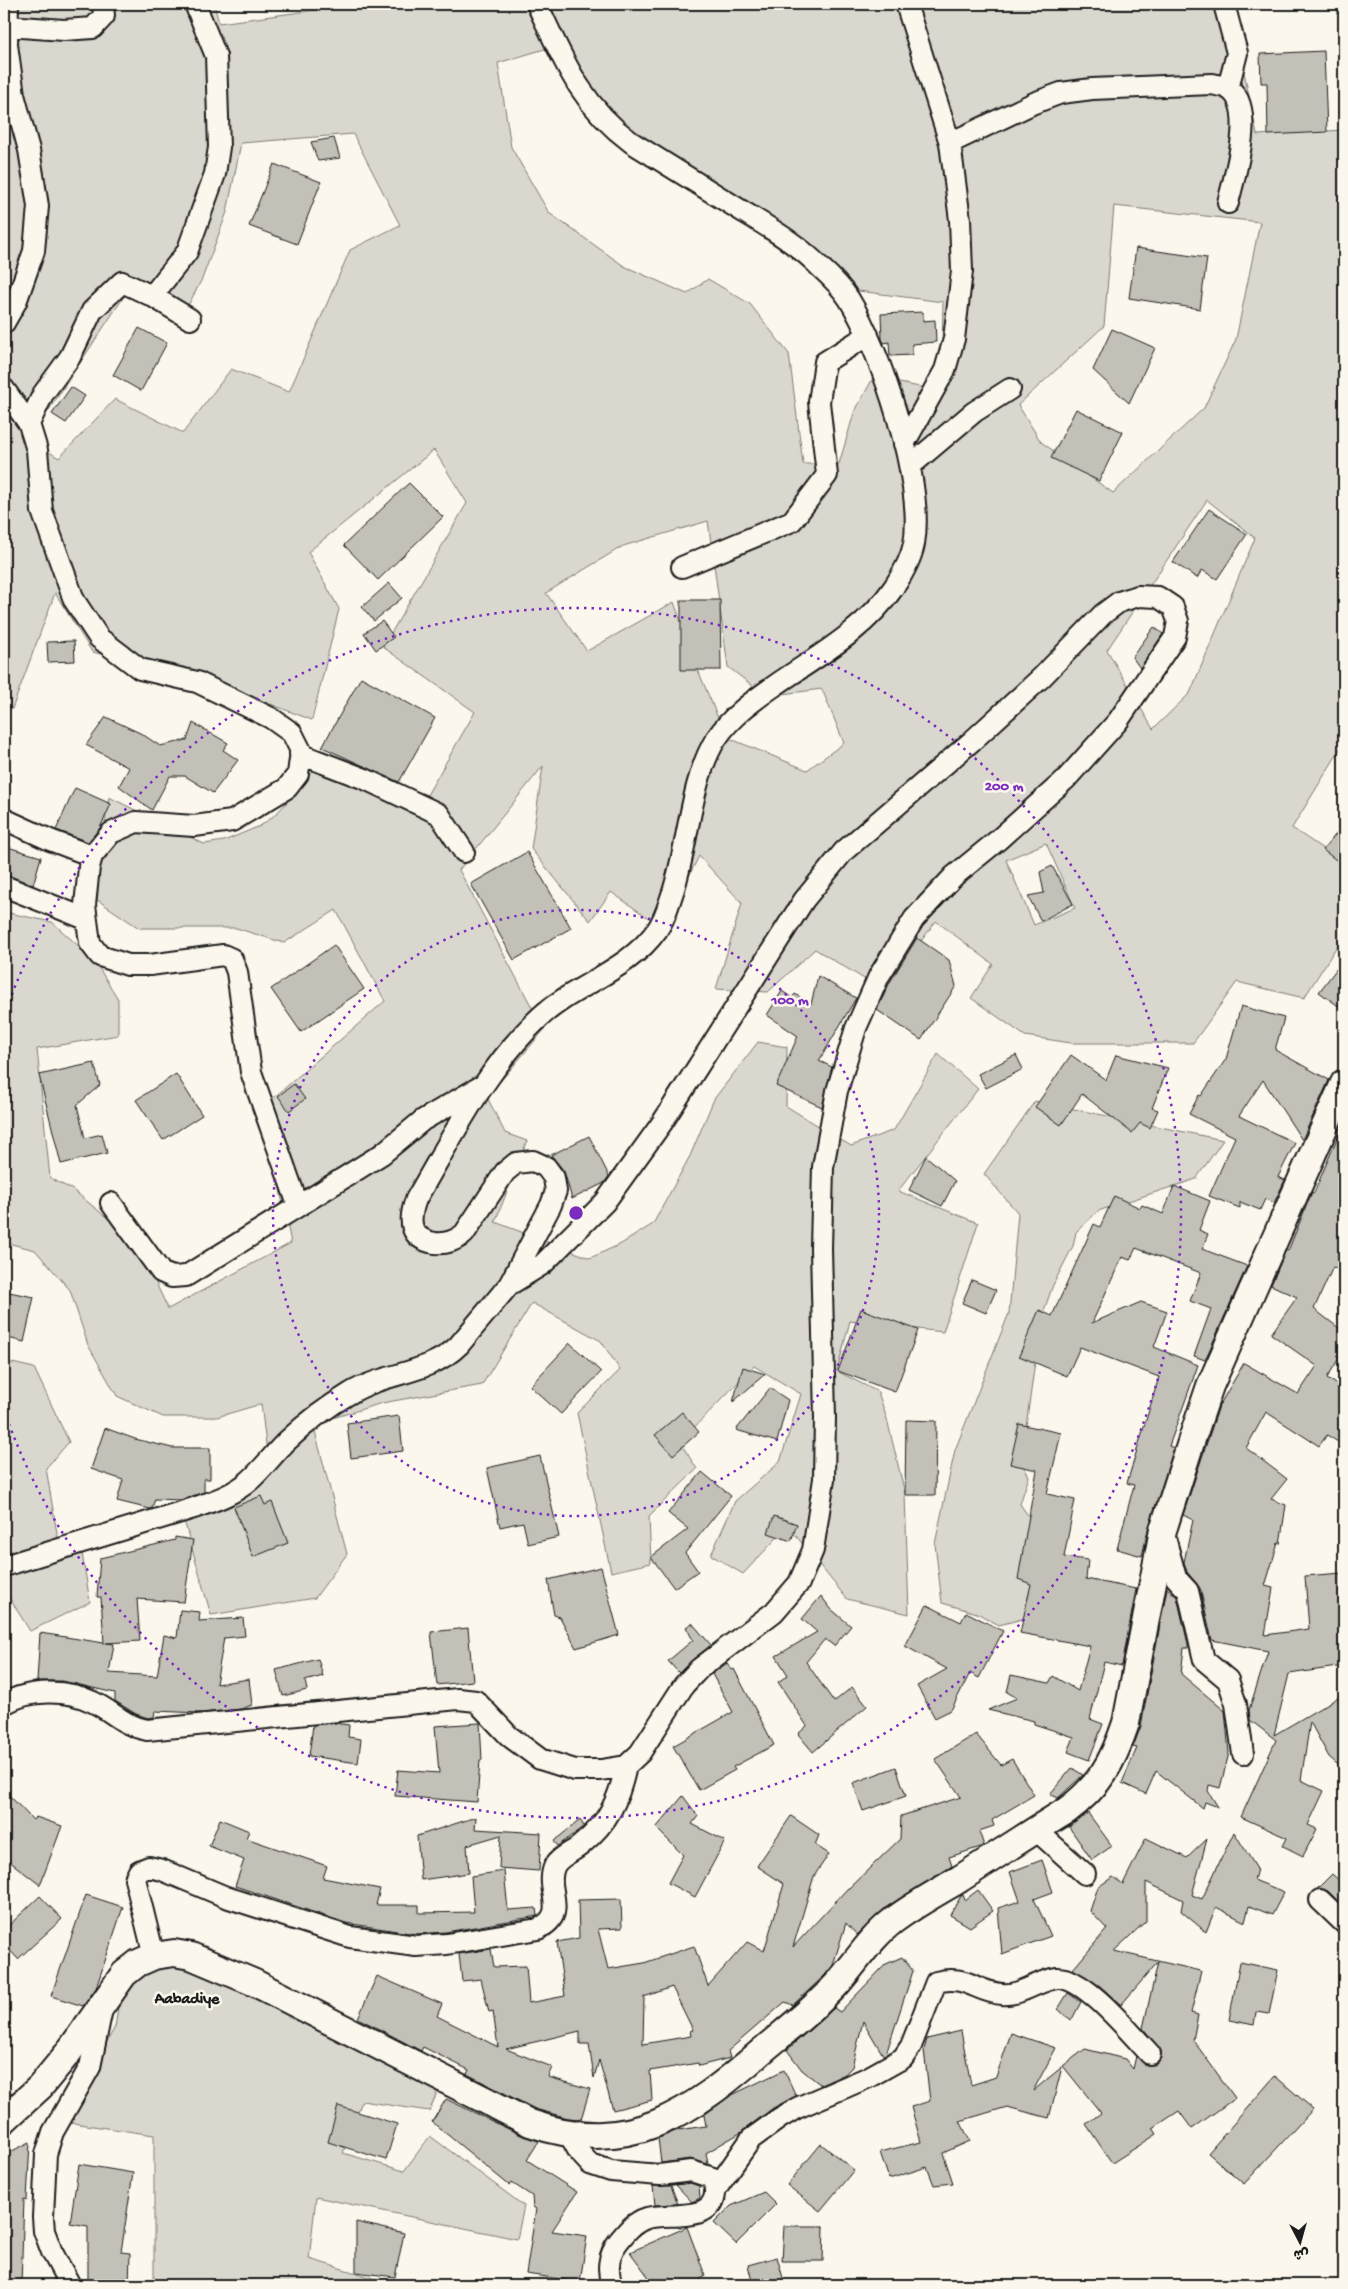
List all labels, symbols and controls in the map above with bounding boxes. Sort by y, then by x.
text: 200 m [985,778,1024,796]
text: 100 m [770,992,809,1010]
centre of rings [567,1204,585,1222]
district label: Aabadiye [154,1991,220,2010]
north arrow [1276,2216,1326,2266]
text: ش [1293,2243,1310,2262]

